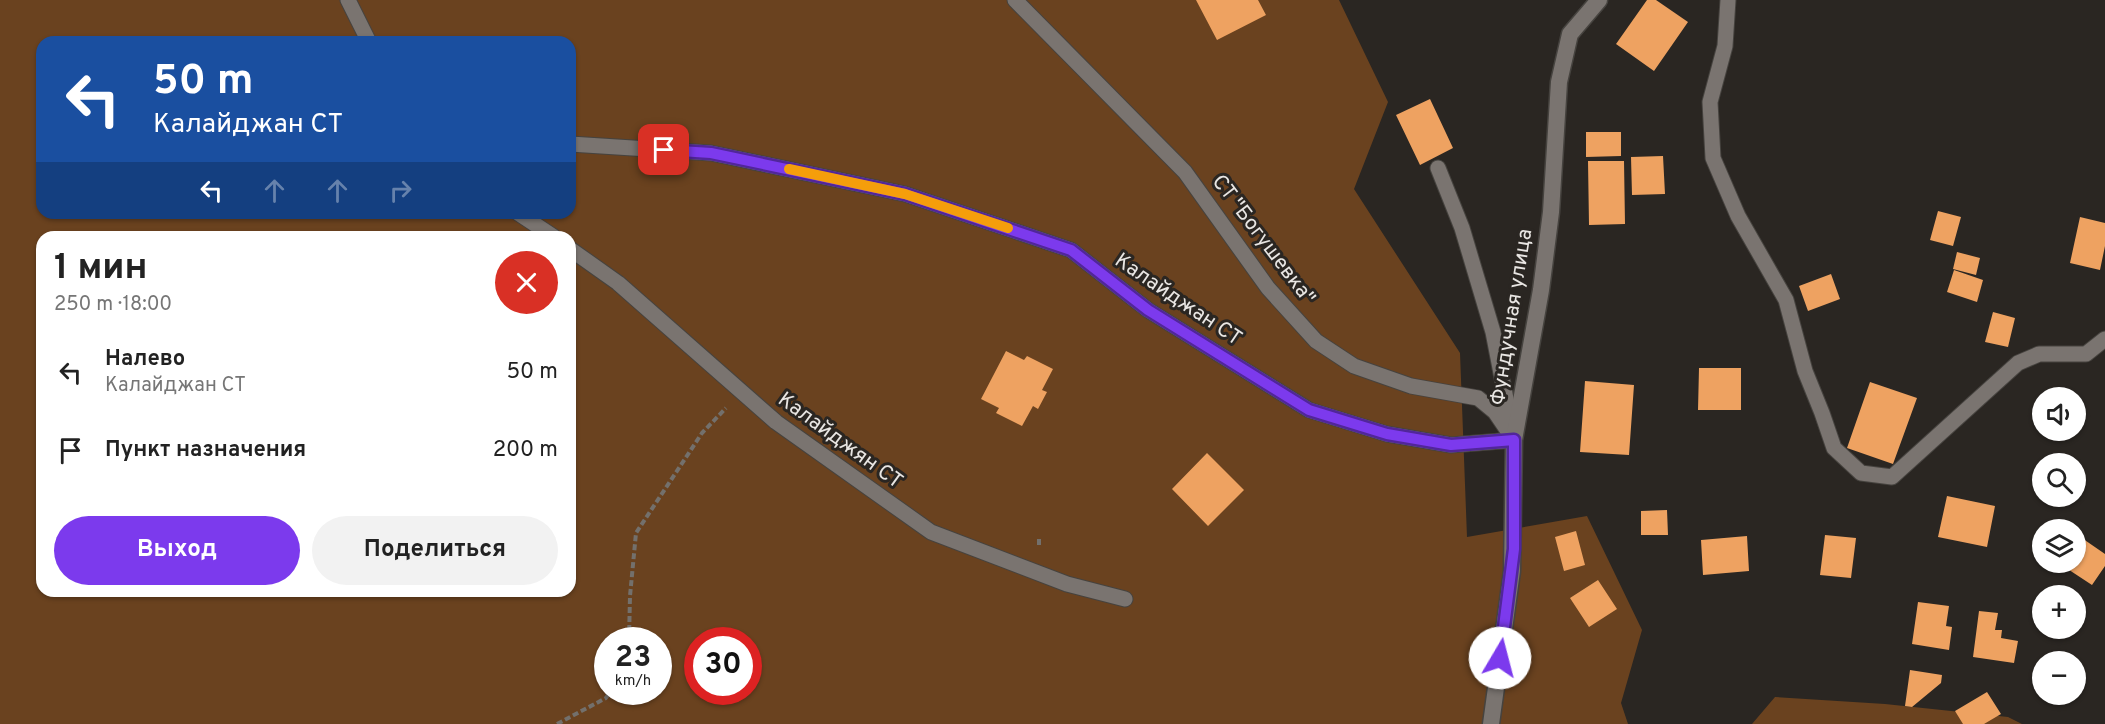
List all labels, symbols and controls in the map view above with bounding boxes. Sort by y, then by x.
text: 50 m [153,56,254,109]
icon: left [54,60,132,138]
text: Калайджан СТ [153,108,343,142]
pin [638,124,689,175]
icon: arrive [647,133,680,166]
street label: СТ "Богушевка" [1205,169,1321,311]
icon: left [195,174,228,207]
icon: ahead [258,174,291,207]
icon: ahead [321,174,354,207]
icon: right [384,174,417,207]
street label: Фундучная улица [1485,227,1539,407]
text: 1 мин [54,246,148,292]
street label: Калайджан СТ [1109,247,1247,353]
button: close [495,251,558,314]
text: 250 m · 18:00 [54,292,172,318]
text: Налево [105,346,185,373]
icon: left [54,356,87,389]
text: 50 m [506,359,558,386]
text: Калайджан СТ [105,373,246,399]
street label: Калайджян СТ [772,387,908,495]
map controls [2032,387,2086,705]
button: sound [2032,387,2086,441]
icon: arrive [54,434,87,467]
text: Пункт назначения [105,437,306,464]
text: 200 m [493,437,558,464]
button: search [2032,453,2086,507]
button: Выход [54,516,300,585]
button: Поделиться [312,516,558,585]
button: layers [2032,519,2086,573]
button: + [2032,585,2086,639]
position arrow [1468,626,1532,690]
speed limit sign: 30 [684,627,762,705]
text: 23 [615,640,651,677]
button: − [2032,651,2086,705]
text: km/h [615,672,651,691]

